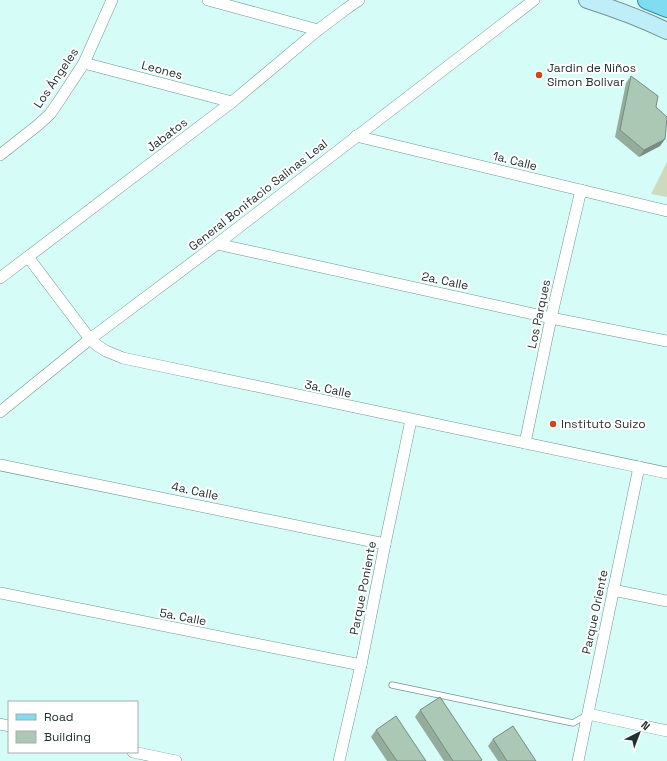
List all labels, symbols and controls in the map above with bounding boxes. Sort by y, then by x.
street label: Los Ángeles [30,45,82,111]
street label: Leones [140,57,184,83]
place label: Jardin de Niños Simon Bolivar [547,60,636,90]
marker: Jardin de Niños Simon Bolivar [534,70,544,80]
street label: Jabatos [143,114,191,156]
street label: General Bonifacio Salinas Leal [185,136,331,254]
street label: 1a. Calle [491,148,539,174]
street label: 2a. Calle [420,268,470,294]
street label: Los Parques [524,278,554,350]
street label: 3a. Calle [303,376,353,402]
place label: Instituto Suizo [561,416,646,432]
marker: Instituto Suizo [548,419,558,429]
street label: 4a. Calle [170,478,220,504]
street label: Parque Poniente [346,540,380,636]
street label: Parque Oriente [578,568,612,656]
street label: 5a. Calle [158,605,208,629]
legend [8,701,138,753]
text: Road [44,709,73,725]
north arrow [619,713,659,753]
text: N [638,718,653,733]
text: Building [44,729,91,745]

